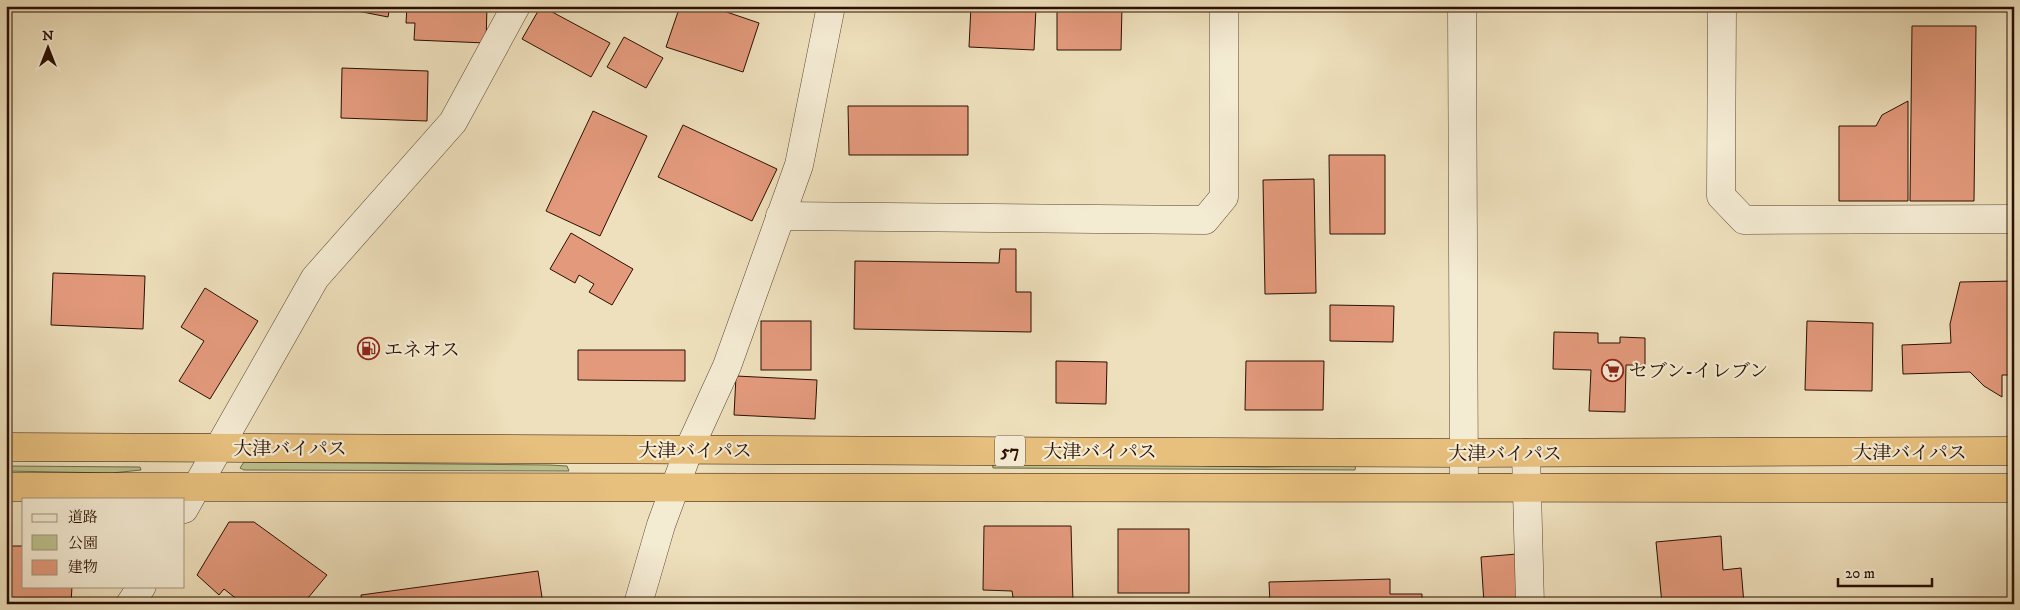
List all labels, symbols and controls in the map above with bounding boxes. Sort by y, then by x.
north arrow [22,22,72,72]
text: N [42,27,54,45]
fuel station icon: エネオス [356,337,380,361]
place label: エネオス [384,339,460,362]
supermarket icon: セブン-イレブン [1601,358,1625,382]
place label: セブン-イレブン [1629,360,1768,383]
road number: 57 [995,436,1025,466]
street label: 大津バイパス [233,438,347,461]
street label: 大津バイパス [638,440,752,463]
street label: 大津バイパス [1043,441,1157,464]
street label: 大津バイパス [1853,442,1967,465]
street label: 大津バイパス [1448,443,1562,466]
legend [22,498,185,588]
text: 道路 [68,508,98,527]
text: 公園 [68,534,98,553]
scale bar [1838,555,1931,587]
text: 建物 [68,558,98,577]
text: 20 m [1845,564,1875,583]

